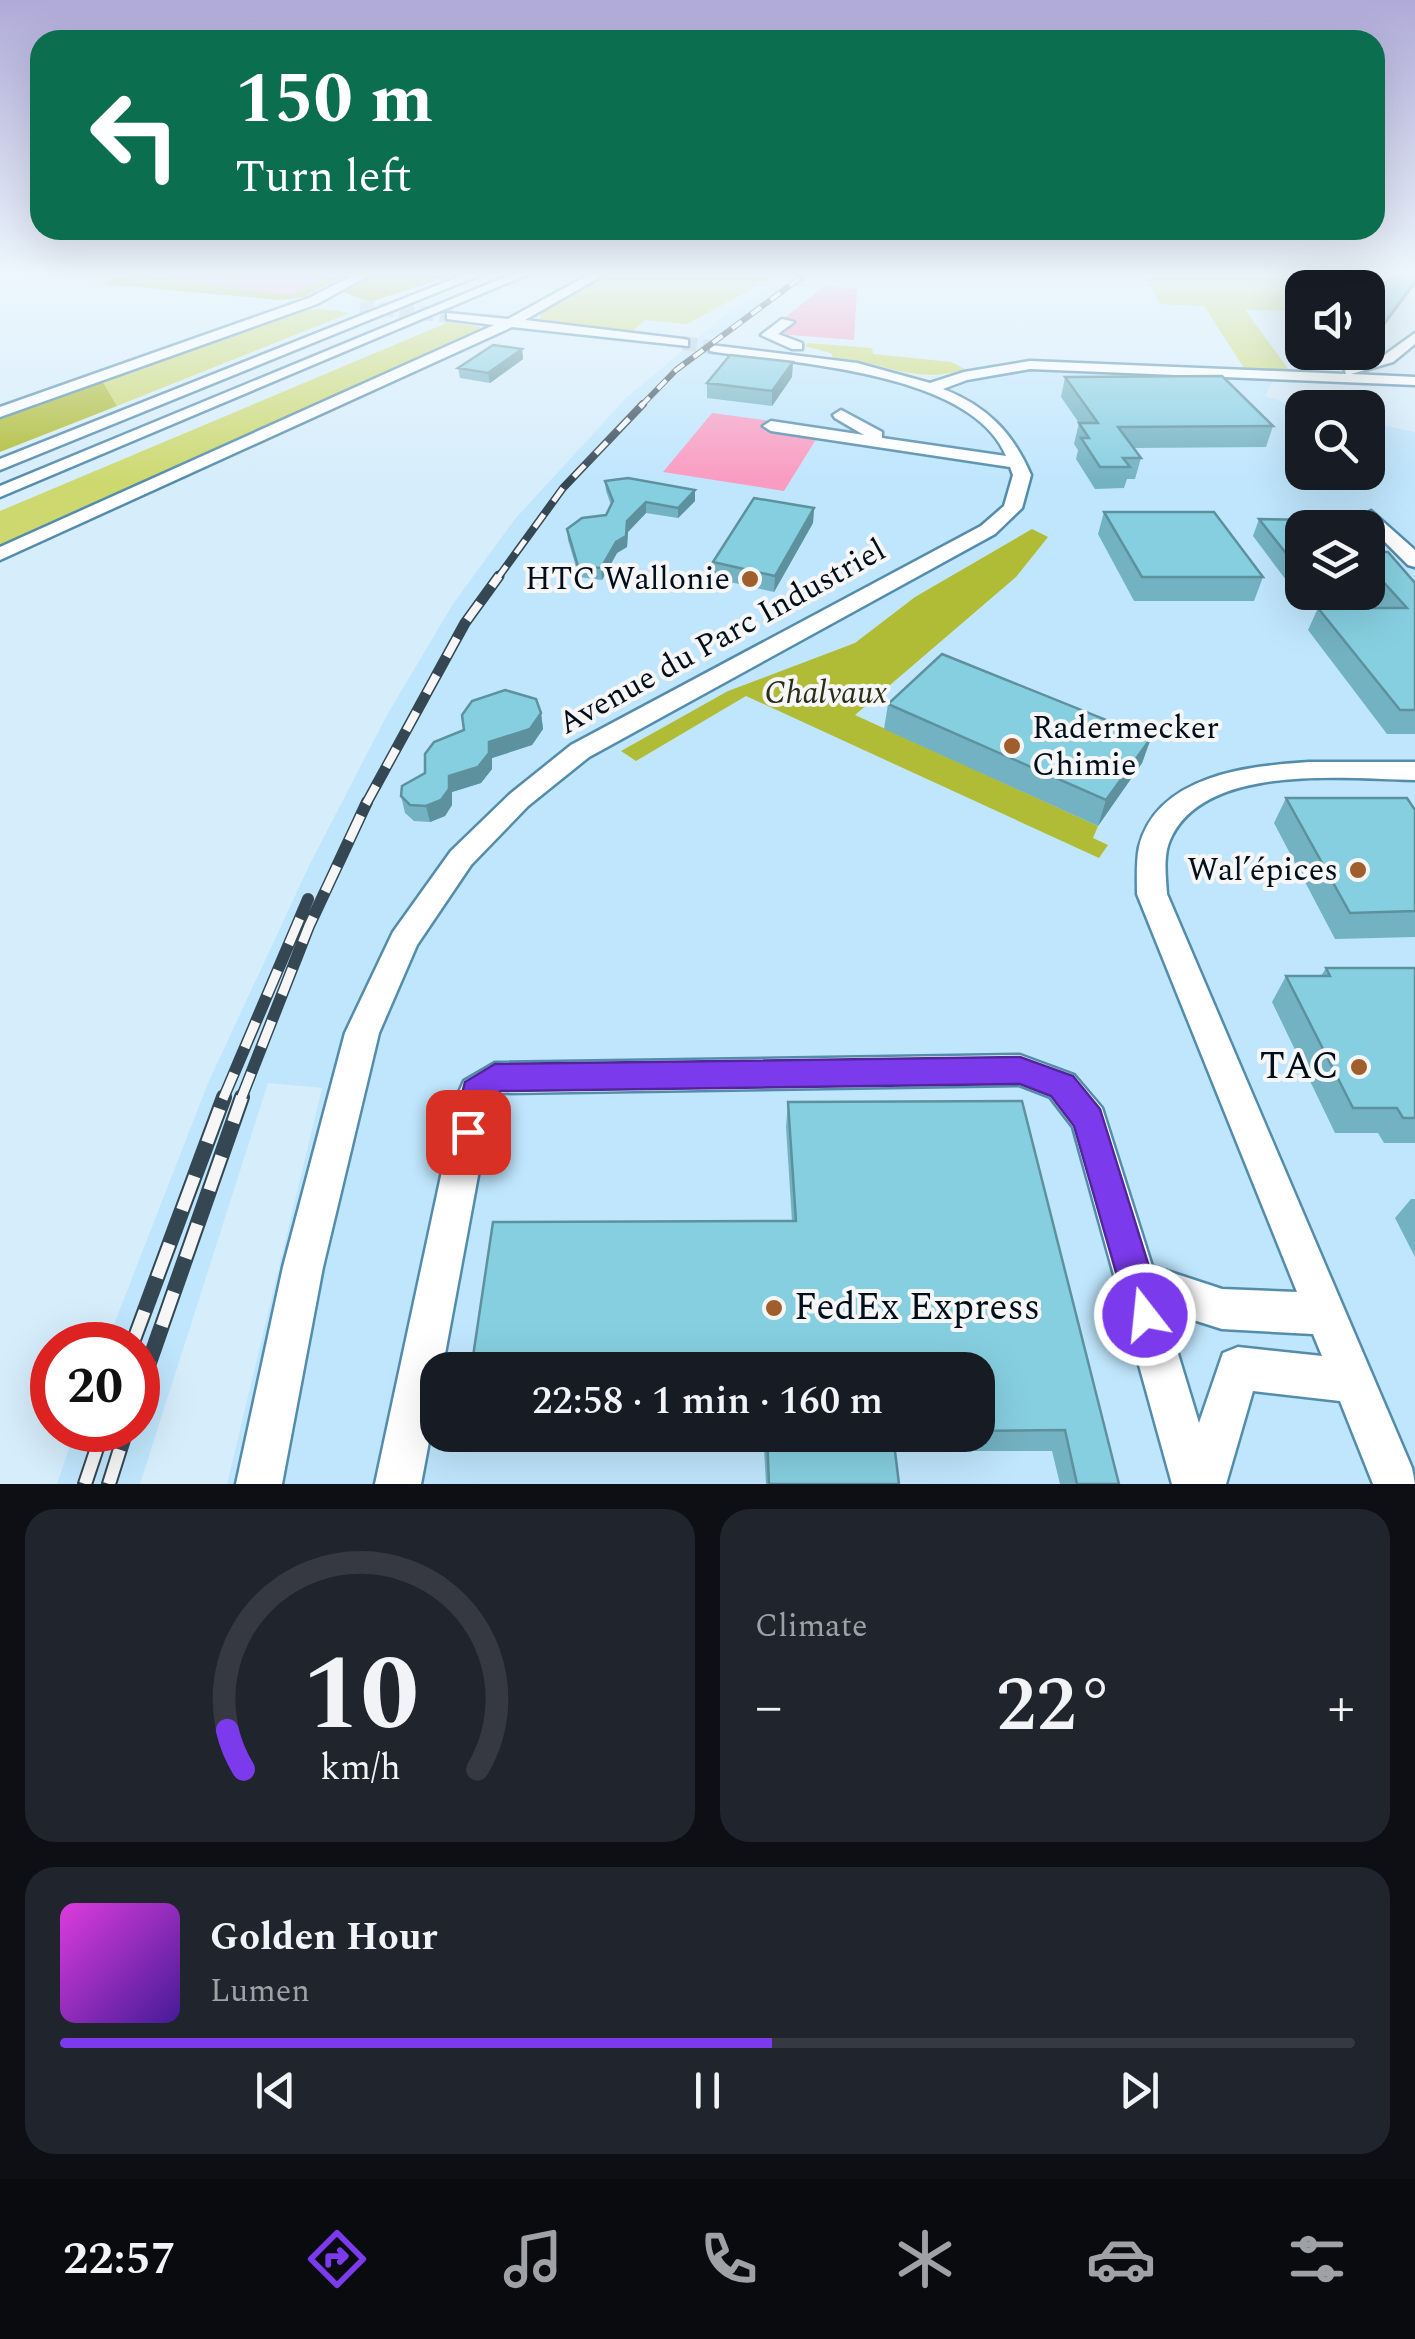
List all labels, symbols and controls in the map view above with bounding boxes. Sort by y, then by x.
text: 150 m [235,47,433,153]
icon: left [70,70,200,200]
text: Turn left [235,143,412,212]
map controls [1285,270,1385,610]
button: sound [1285,270,1385,370]
button: search [1285,390,1385,490]
button: layers [1285,510,1385,610]
street label: Avenue du Parc Industriel [549,526,895,748]
place label: HTC Wallonie [525,555,730,604]
marker: HTC Wallonie [739,568,761,590]
park label: Chalvaux [765,669,887,718]
place label: Radermecker Chimie [1032,704,1219,790]
marker: Radermecker Chimie [1001,735,1023,757]
place label: Wal’épices [1187,846,1338,895]
marker: Wal’épices [1347,859,1369,881]
place label: TAC [1260,1038,1339,1096]
marker: TAC [1348,1056,1370,1078]
pin [426,1090,511,1175]
icon: arrive [441,1105,496,1160]
position arrow [1093,1263,1197,1367]
place label: FedEx Express [794,1279,1040,1337]
marker: FedEx Express [763,1297,785,1319]
speed limit sign: 20 [30,1322,160,1452]
text: 22:58 · 1 min · 160 m [532,1373,883,1431]
text: Climate [755,1602,867,1651]
text: 10 [302,1617,418,1775]
text: 22° [996,1650,1114,1764]
text: − [755,1666,783,1749]
text: + [1327,1666,1355,1749]
text: km/h [320,1741,400,1796]
text: Golden Hour [210,1909,437,1967]
text: Lumen [210,1967,310,2016]
icon: previous [248,2063,303,2118]
icon: pause [680,2063,735,2118]
icon: next [1112,2063,1167,2118]
icon: directions [302,2224,372,2294]
icon: music [498,2224,568,2294]
icon: phone [694,2224,764,2294]
icon: climate [890,2224,960,2294]
icon: car [1086,2224,1156,2294]
icon: filters [1282,2224,1352,2294]
text: 22:57 [63,2225,176,2294]

